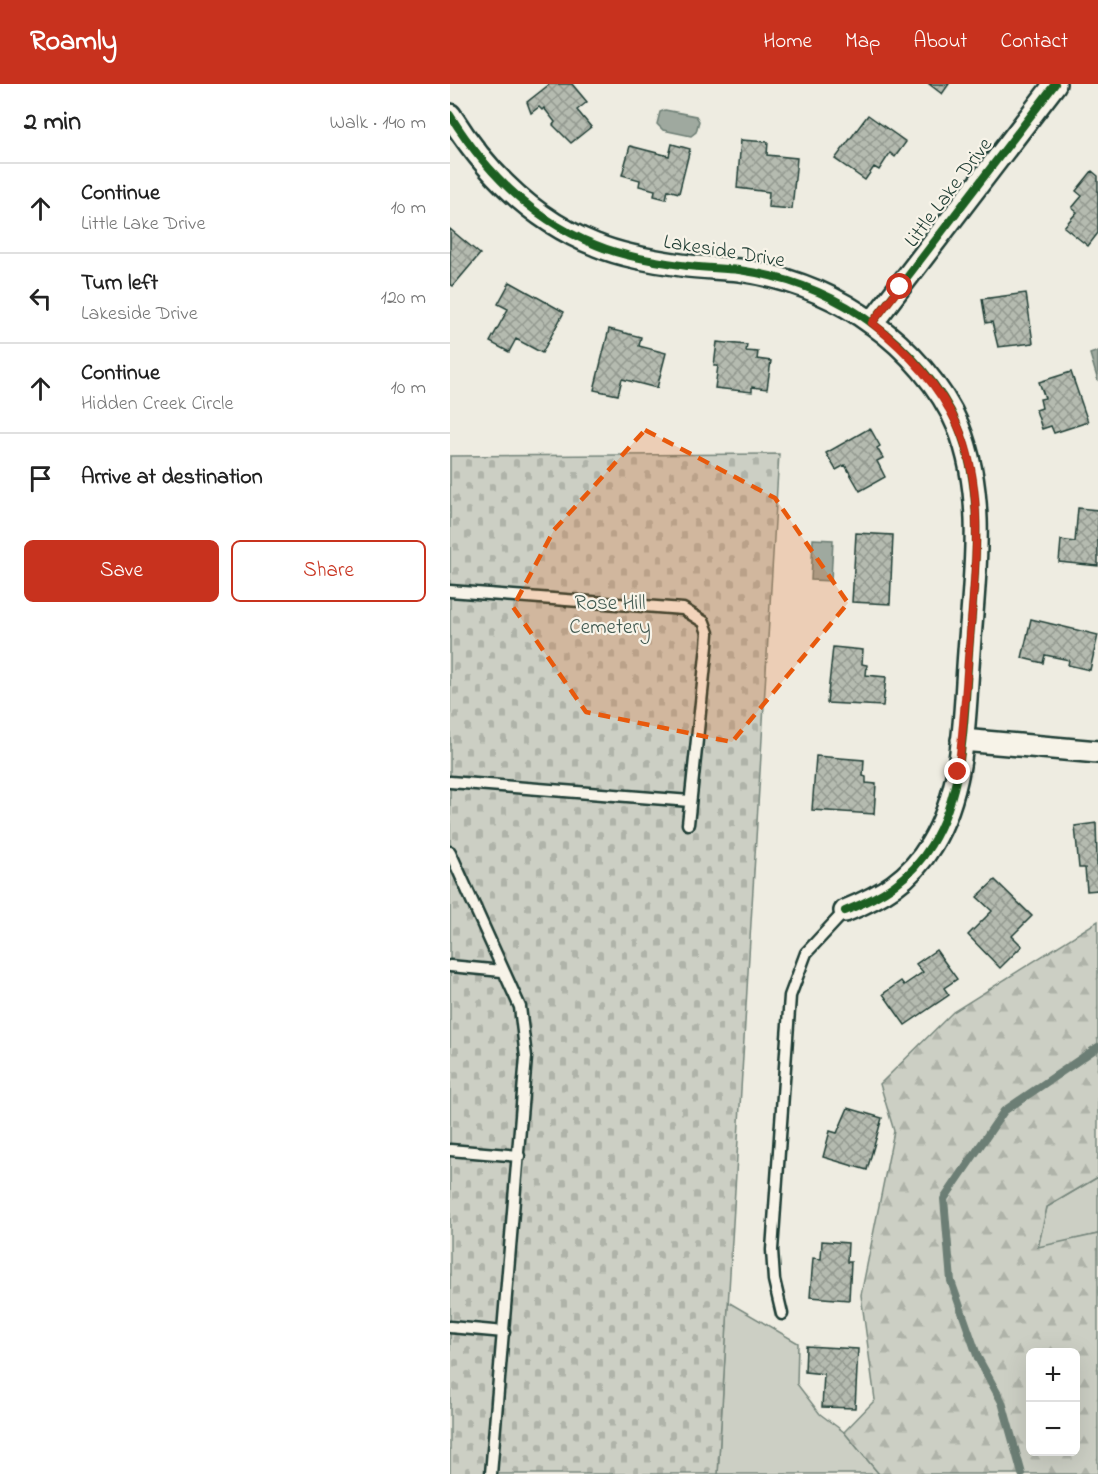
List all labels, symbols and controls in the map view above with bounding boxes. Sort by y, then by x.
text: Roamly [30,22,117,63]
text: Home [763,27,812,57]
text: Map [845,27,880,57]
text: About [913,27,967,57]
text: Contact [1000,27,1068,57]
text: 2 min [24,104,81,142]
text: Walk · 140 m [330,109,426,138]
street label: Little Lake Drive [898,131,1001,254]
text: Continue [81,178,160,210]
icon: ahead [24,192,57,225]
text: 10 m [390,194,426,223]
text: Little Lake Drive [81,210,205,239]
street label: Lakeside Drive [661,228,787,276]
text: Turn left [81,268,158,300]
route start [886,273,912,299]
icon: left [24,282,57,315]
text: 120 m [381,284,426,313]
text: Lakeside Drive [81,300,198,329]
text: Continue [81,358,160,390]
icon: ahead [24,372,57,405]
text: 10 m [390,374,426,403]
text: Hidden Creek Circle [81,390,233,419]
icon: arrive [24,462,57,495]
text: Arrive at destination [81,462,263,494]
button: Save [24,540,219,602]
button: Share [231,540,426,602]
park label: Rose Hill Cemetery [569,589,651,645]
route end [944,758,970,784]
map controls [1026,1348,1080,1456]
button: + [1026,1348,1080,1402]
button: − [1026,1402,1080,1456]

